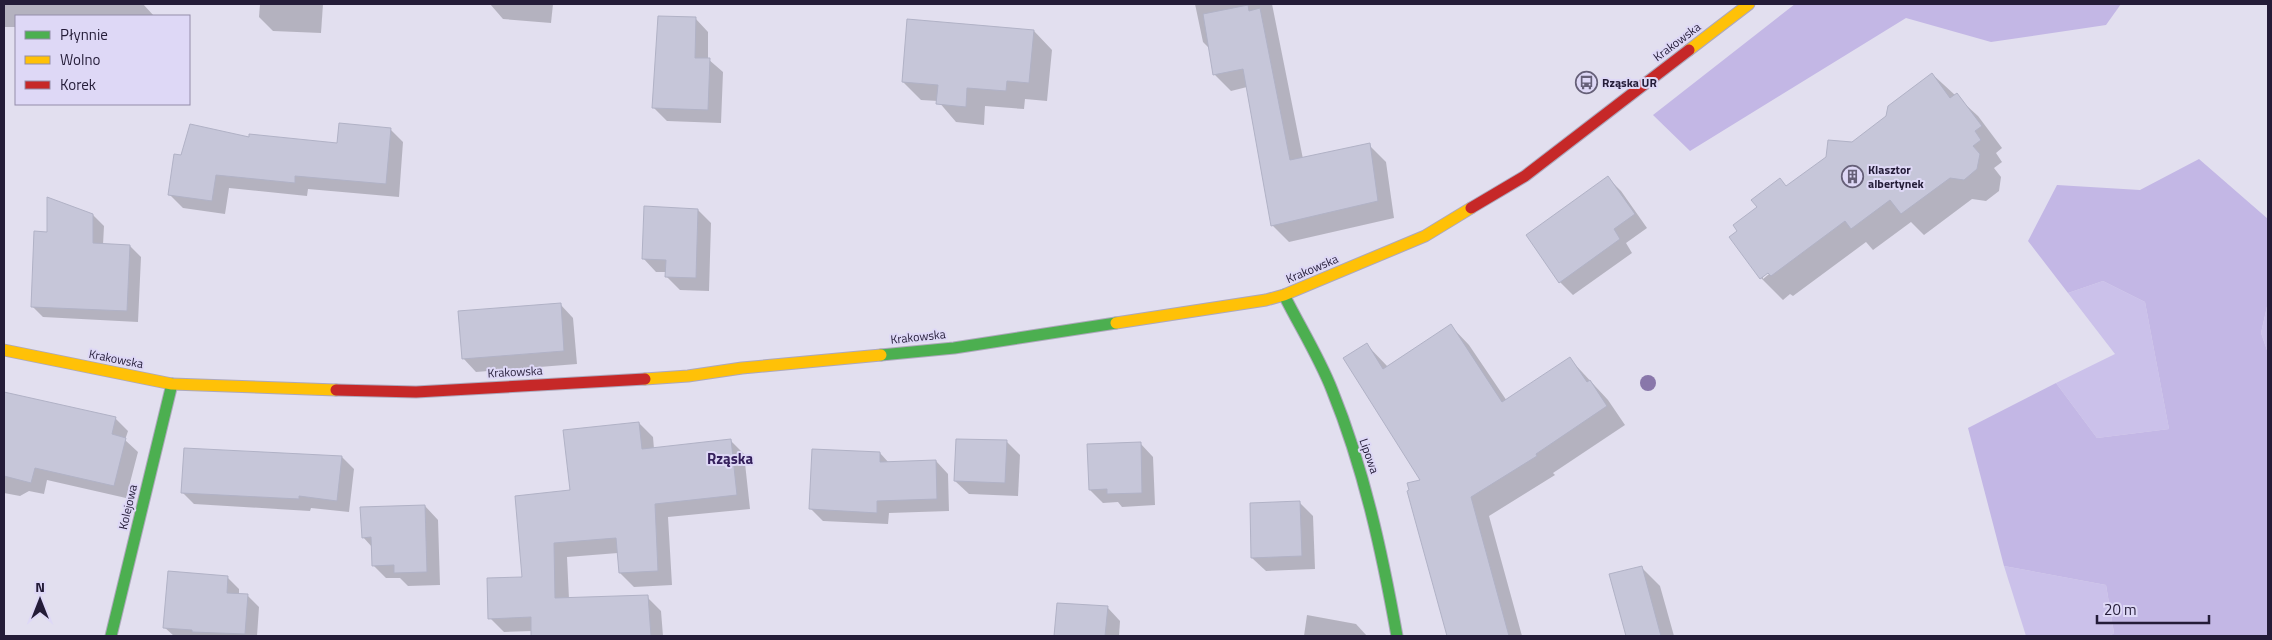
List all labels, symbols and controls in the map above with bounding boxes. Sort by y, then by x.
legend [15,15,190,105]
street label: Krakowska [1649,17,1704,66]
text: Płynnie [60,23,108,46]
text: Wolno [60,48,100,71]
bus stop icon: Rząska UR [1574,71,1598,95]
text: Korek [60,73,96,96]
place label: Rząska UR [1602,73,1657,92]
place label: Klasztor albertynek [1868,160,1925,193]
building icon: Klasztor albertynek [1840,165,1864,189]
street label: Krakowska [1283,249,1341,288]
street label: Krakowska [889,324,946,349]
street label: Krakowska [87,344,145,373]
street label: Krakowska [487,361,543,382]
street label: Lipowa [1355,436,1384,476]
district label: Rząska [707,447,753,470]
street label: Kolejowa [113,482,142,531]
north arrow [15,575,65,625]
text: N [35,576,45,597]
scale bar [2097,592,2210,624]
text: 20 m [2104,598,2137,621]

